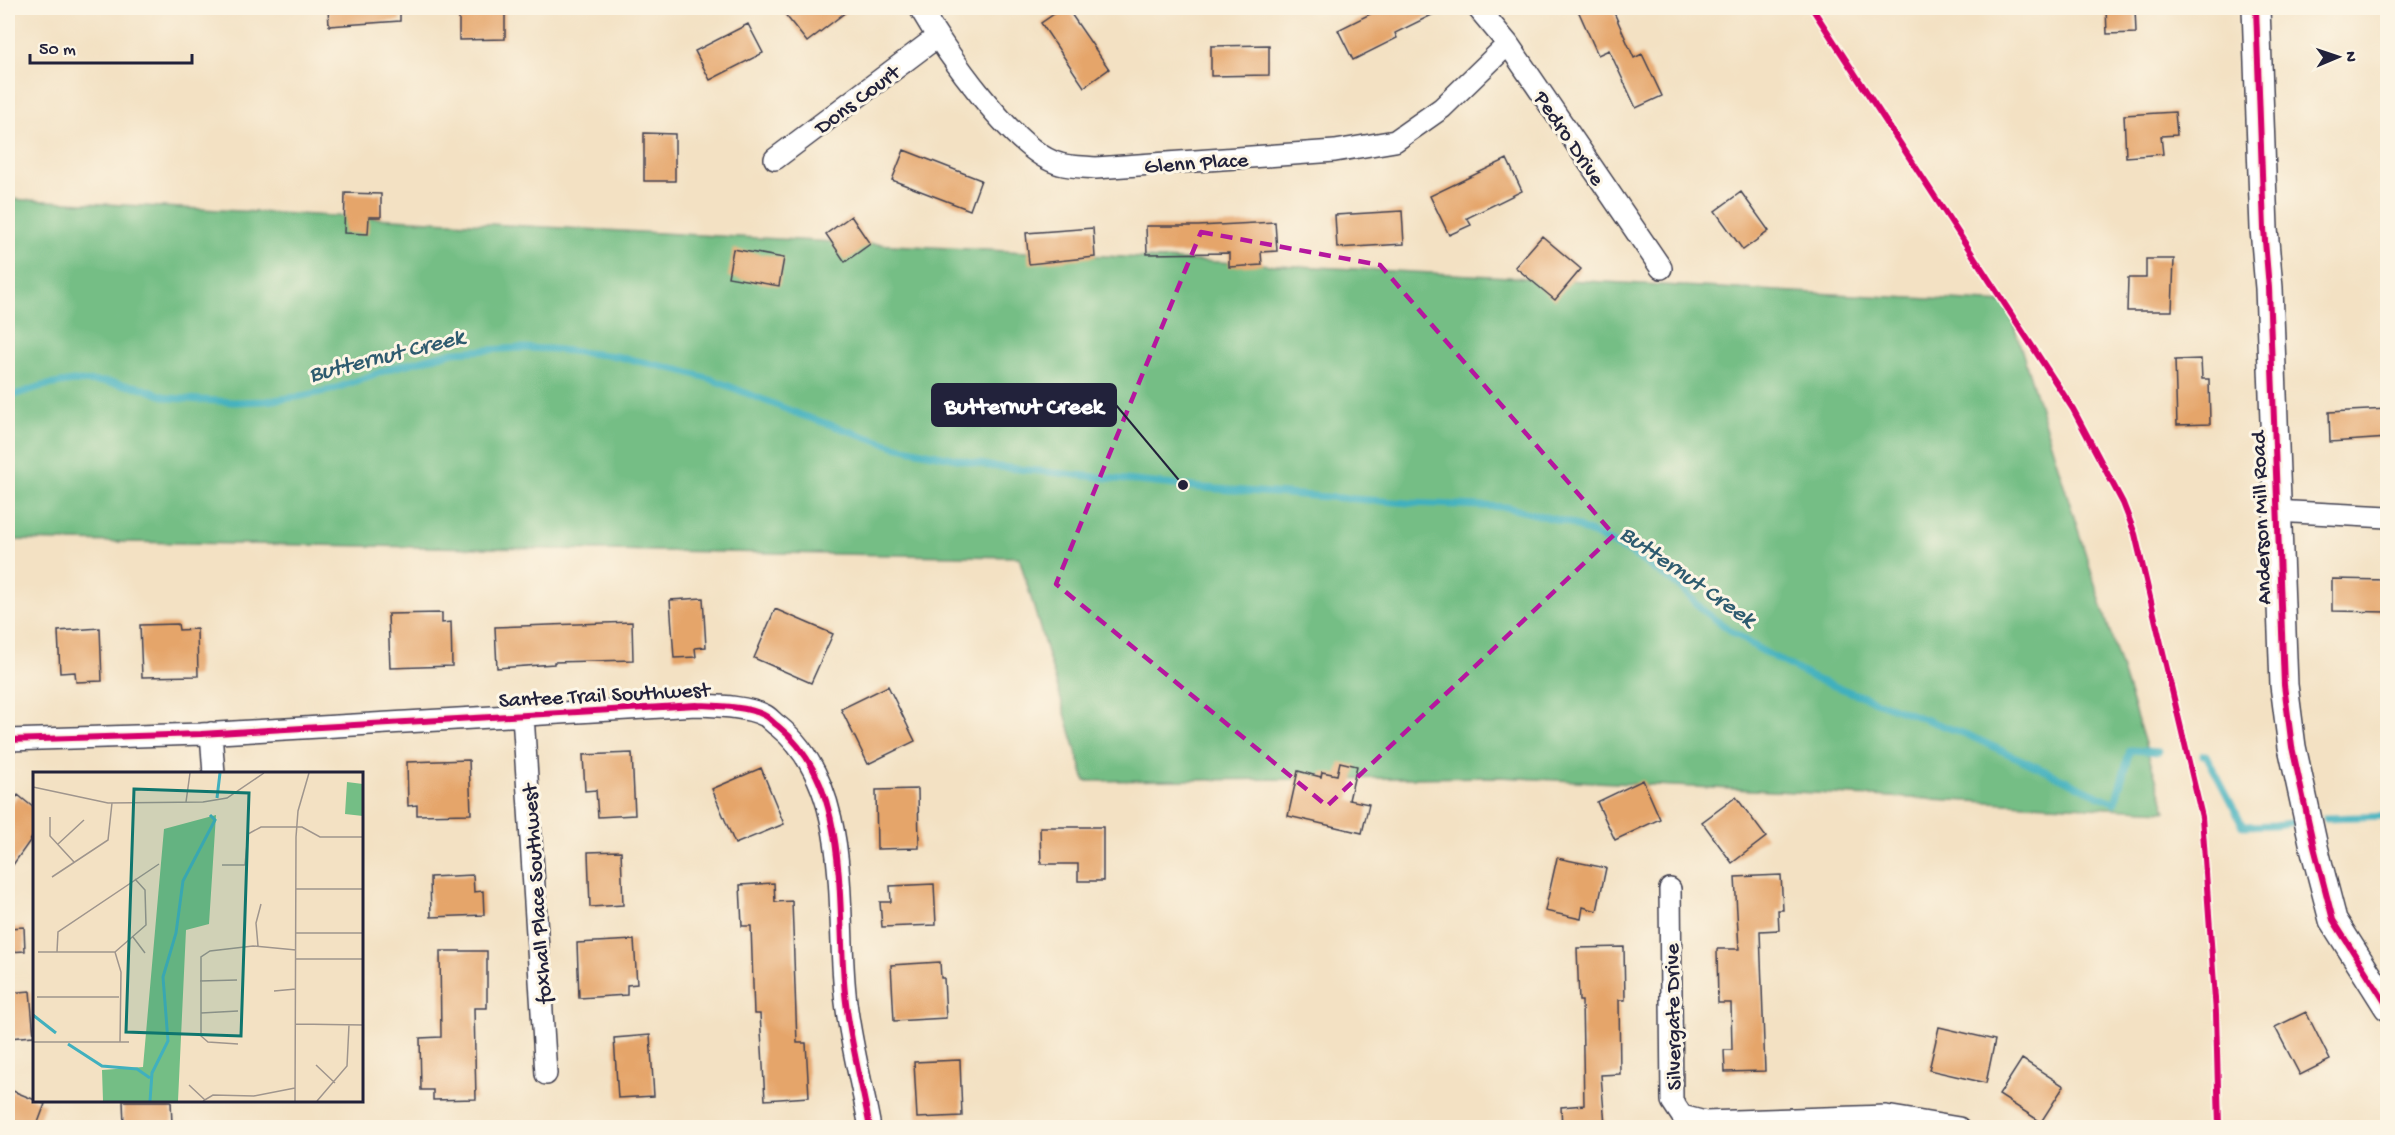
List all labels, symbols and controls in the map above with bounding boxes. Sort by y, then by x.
scale bar [30,27,192,65]
north arrow [2308,27,2368,87]
text: 50 m [39,40,76,61]
text: N [2340,51,2359,63]
street label: Dons Court [809,60,908,143]
street label: Pedro Drive [1526,86,1609,192]
street label: Glenn Place [1143,148,1250,182]
water label: Butternut Creek [306,324,470,391]
callout: Butternut Creek [932,384,1116,426]
text: Butternut Creek [943,394,1107,423]
street label: Anderson Mill Road [2247,429,2279,605]
water label: Butternut Creek [1613,520,1762,637]
street label: Santee Trail Southwest [498,678,712,716]
inset map [33,772,363,1102]
street label: foxhall Place Southwest [518,781,560,1005]
street label: Silvergate Drive [1661,943,1689,1091]

